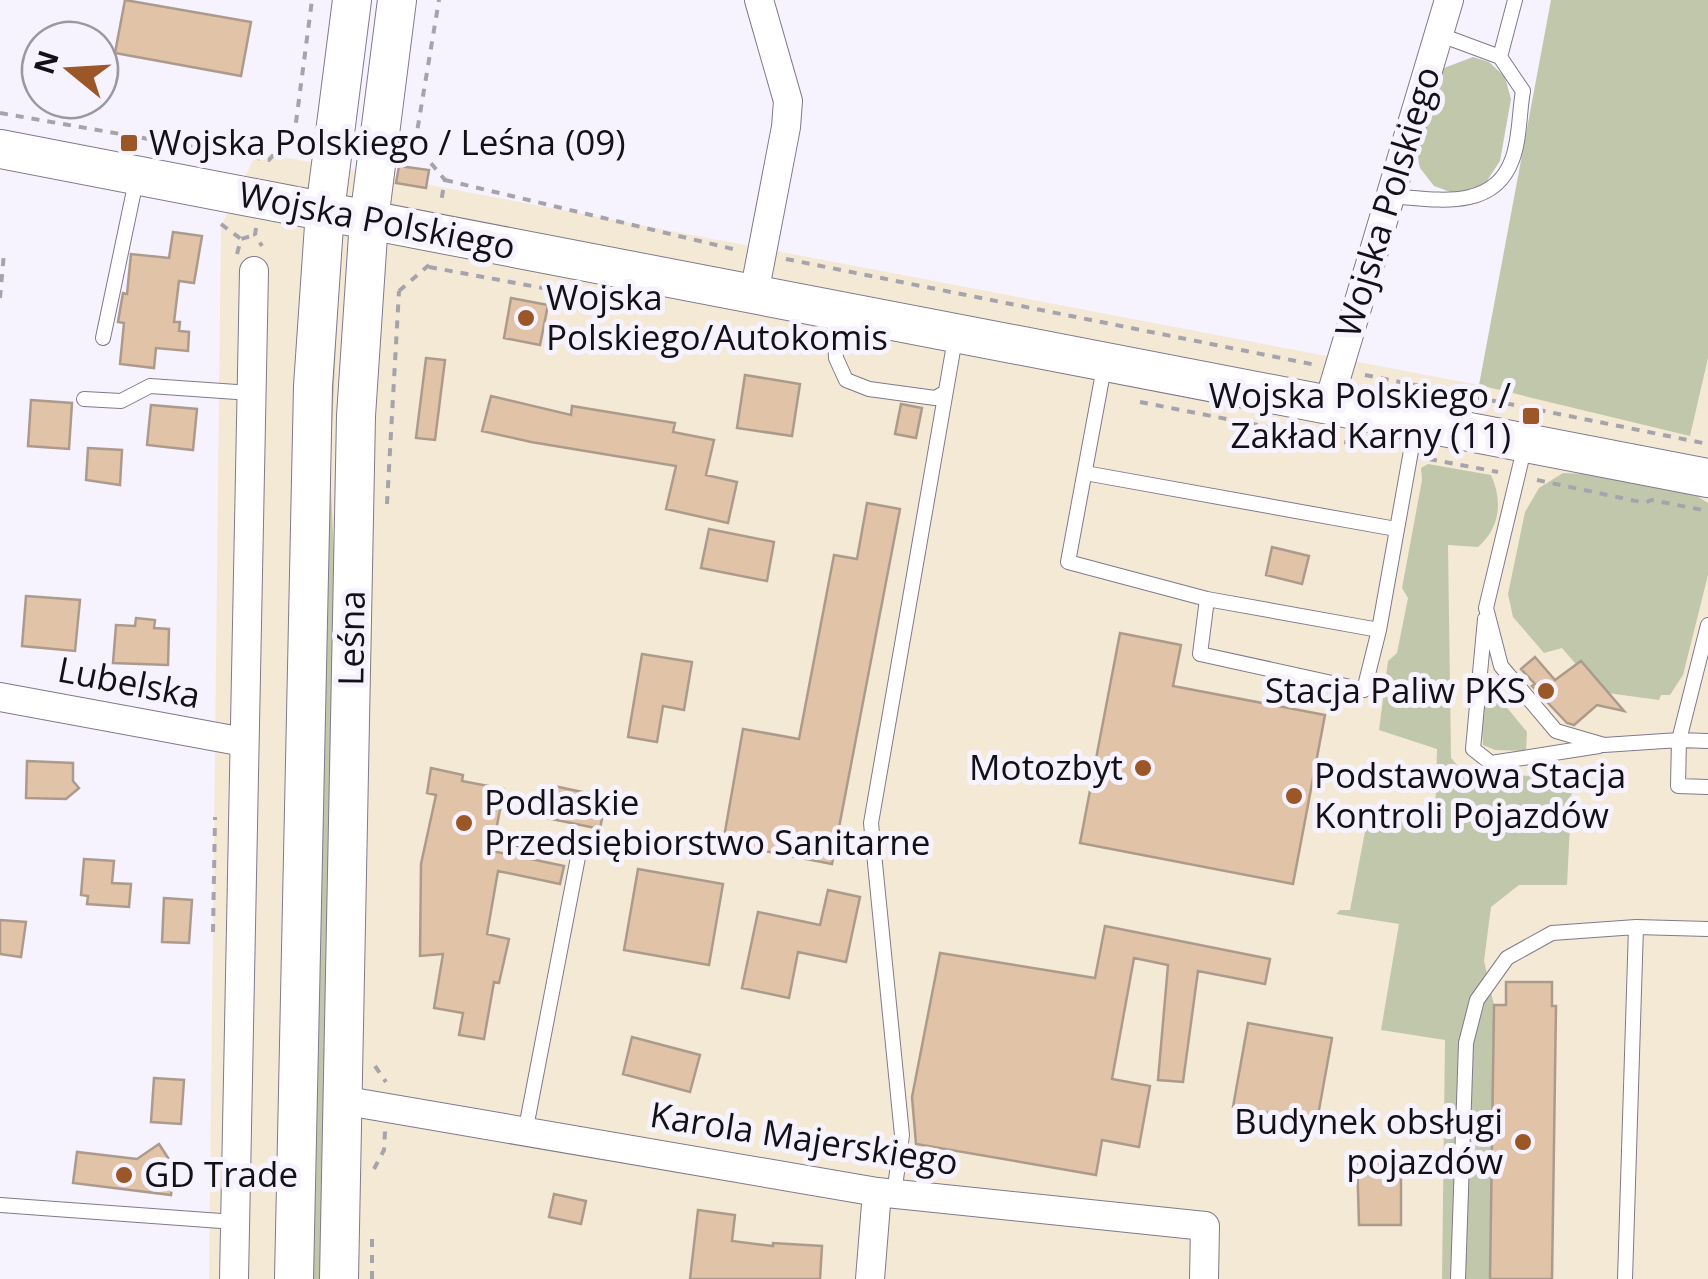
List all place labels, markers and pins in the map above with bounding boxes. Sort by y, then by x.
place label: Wojska Polskiego / Leśna (09) [149,118,626,165]
marker: Wojska Polskiego / Leśna (09) [118,132,140,154]
place label: Wojska Polskiego/Autokomis [546,273,888,360]
marker: Wojska Polskiego/Autokomis [515,307,537,329]
place label: Wojska Polskiego / Zakład Karny (11) [1209,371,1511,458]
marker: Wojska Polskiego / Zakład Karny (11) [1520,405,1542,427]
place label: Stacja Paliw PKS [1265,666,1526,713]
marker: Stacja Paliw PKS [1535,680,1557,702]
place label: Motozbyt [969,743,1123,790]
place label: Podstawowa Stacja Kontroli Pojazdów [1314,751,1626,838]
marker: Motozbyt [1132,757,1154,779]
place label: Podlaskie Przedsiębiorstwo Sanitarne [484,778,930,865]
marker: Podstawowa Stacja Kontroli Pojazdów [1283,785,1305,807]
marker: Podlaskie Przedsiębiorstwo Sanitarne [453,812,475,834]
place label: Budynek obsługi pojazdów [1234,1097,1503,1184]
marker: Budynek obsługi pojazdów [1512,1131,1534,1153]
place label: GD Trade [144,1150,298,1197]
marker: GD Trade [113,1164,135,1186]

